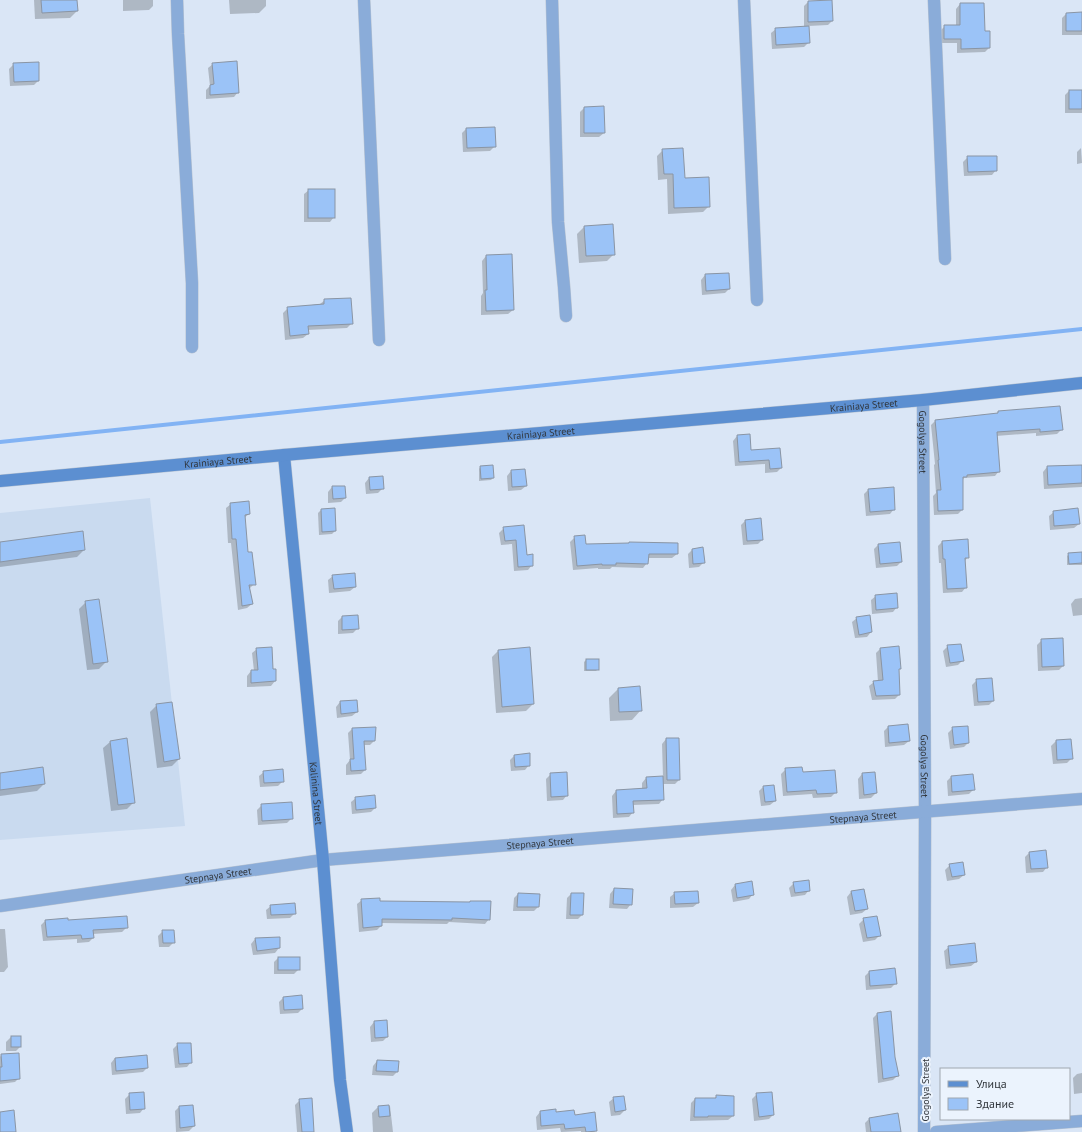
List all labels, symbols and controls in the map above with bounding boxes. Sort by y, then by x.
street label: Krainiaya Street [829,396,899,415]
street label: Gogolya Street [916,410,929,474]
street label: Krainiaya Street [507,424,576,443]
street label: Krainiaya Street [184,452,253,471]
street label: Gogolya Street [918,734,931,798]
street label: Kalinina Street [307,761,326,826]
street label: Stepnaya Street [829,808,898,826]
street label: Stepnaya Street [506,834,575,852]
street label: Stepnaya Street [184,864,253,887]
street label: Gogolya Street [919,1058,932,1121]
legend [940,1068,1070,1120]
text: Улица [976,1076,1007,1091]
text: Здание [976,1096,1014,1111]

